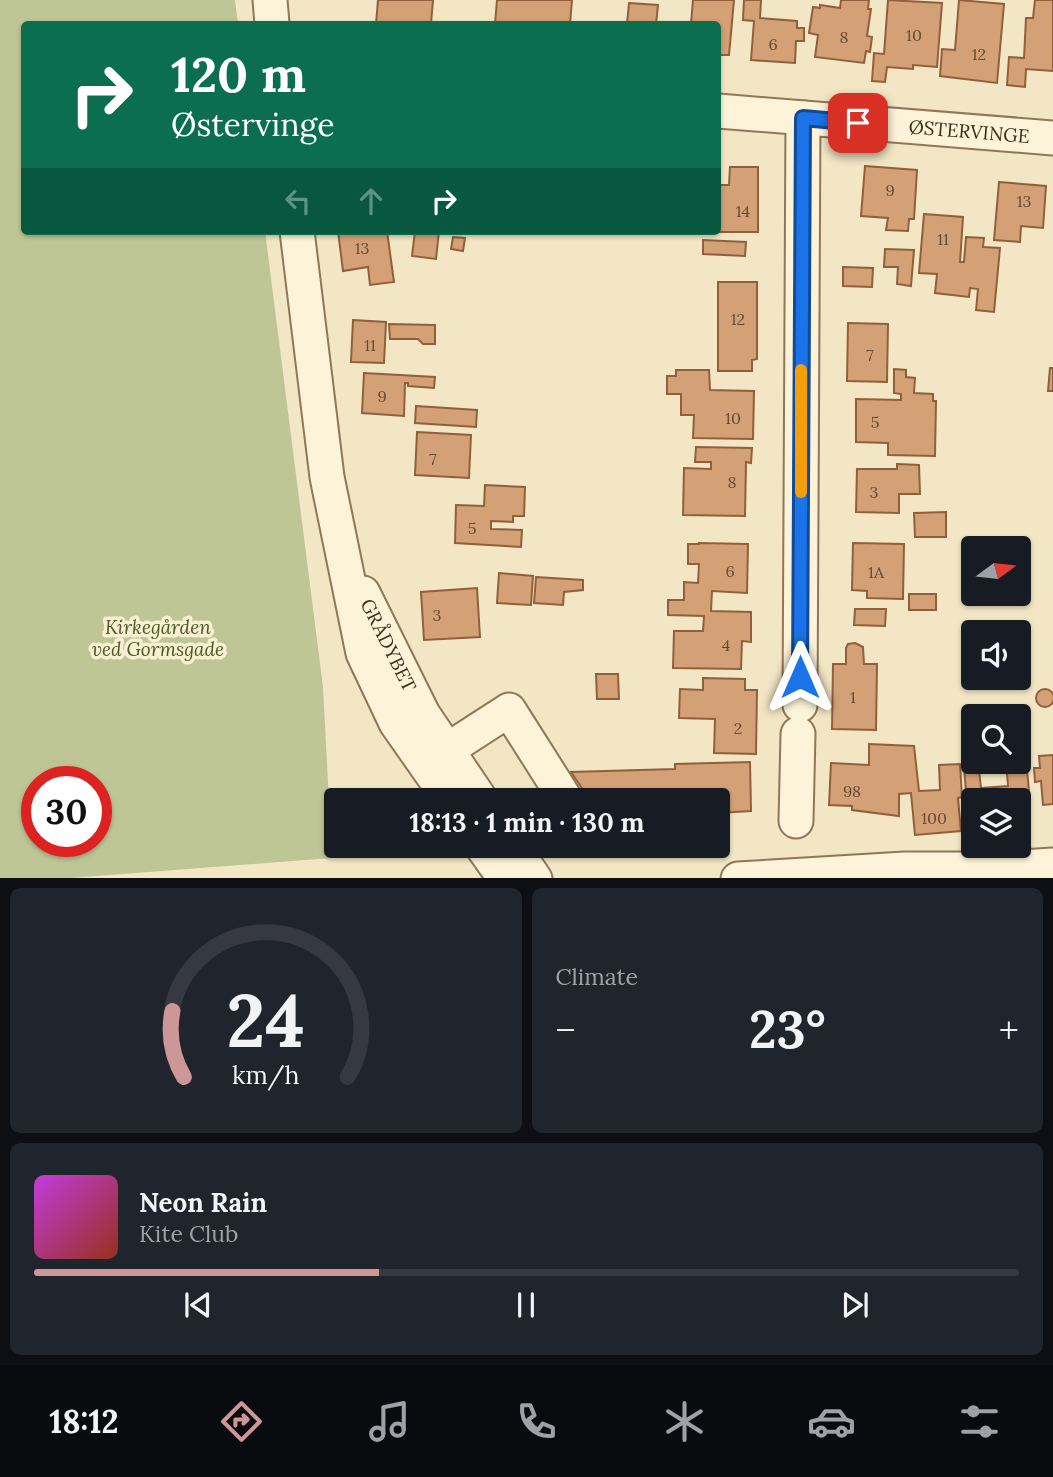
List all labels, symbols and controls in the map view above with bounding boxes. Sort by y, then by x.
house number: 10 [906,25,922,45]
house number: 8 [840,27,849,47]
house number: 6 [768,34,778,54]
text: 120 m [171,43,306,105]
house number: 12 [972,44,986,64]
icon: right [56,49,147,140]
pin [828,93,888,153]
text: Østervinge [171,104,335,145]
icon: arrive [839,104,877,142]
street label: ØSTERVINGE [908,114,1031,148]
house number: 9 [885,180,895,200]
icon: left [279,182,317,220]
icon: ahead [352,182,390,220]
icon: right [425,182,463,220]
house number: 13 [1017,191,1031,211]
house number: 14 [736,201,751,221]
house number: 11 [937,229,949,249]
house number: 13 [355,238,369,258]
house number: 12 [731,309,745,329]
house number: 11 [364,335,376,355]
house number: 7 [866,345,874,365]
house number: 9 [377,386,387,406]
house number: 10 [725,408,741,428]
house number: 5 [871,412,879,432]
house number: 7 [429,449,437,469]
house number: 8 [728,472,737,492]
house number: 3 [870,482,879,502]
house number: 5 [468,518,476,538]
north arrow [961,536,1031,606]
map controls [961,536,1031,858]
house number: 6 [725,561,735,581]
house number: 1A [868,562,885,582]
street label: GRÅDYBET [356,594,422,695]
house number: 3 [433,605,442,625]
park label: Kirkegården ved Gormsgade [92,615,224,661]
button: sound [961,620,1031,690]
house number: 4 [722,635,731,655]
position arrow [763,640,837,714]
house number: 1 [850,687,856,707]
button: search [961,704,1031,774]
house number: 2 [734,718,742,738]
speed limit sign: 30 [21,766,112,857]
house number: 98 [843,781,861,801]
button: layers [961,788,1031,858]
text: 18:13 · 1 min · 130 m [410,806,644,839]
house number: 100 [921,808,947,828]
text: Climate [556,962,638,991]
text: 24 [226,974,305,1067]
text: 23° [749,996,826,1062]
text: − [556,1006,576,1054]
text: + [999,1006,1019,1054]
text: km/h [232,1058,300,1090]
text: Neon Rain [139,1186,267,1219]
text: Kite Club [139,1219,238,1248]
icon: previous [179,1286,217,1324]
icon: pause [507,1286,545,1324]
icon: next [836,1286,874,1324]
icon: directions [217,1397,266,1446]
icon: music [365,1397,414,1446]
icon: phone [512,1397,561,1446]
icon: climate [660,1397,709,1446]
icon: car [807,1397,856,1446]
icon: filters [955,1397,1004,1446]
text: 18:12 [49,1401,119,1442]

